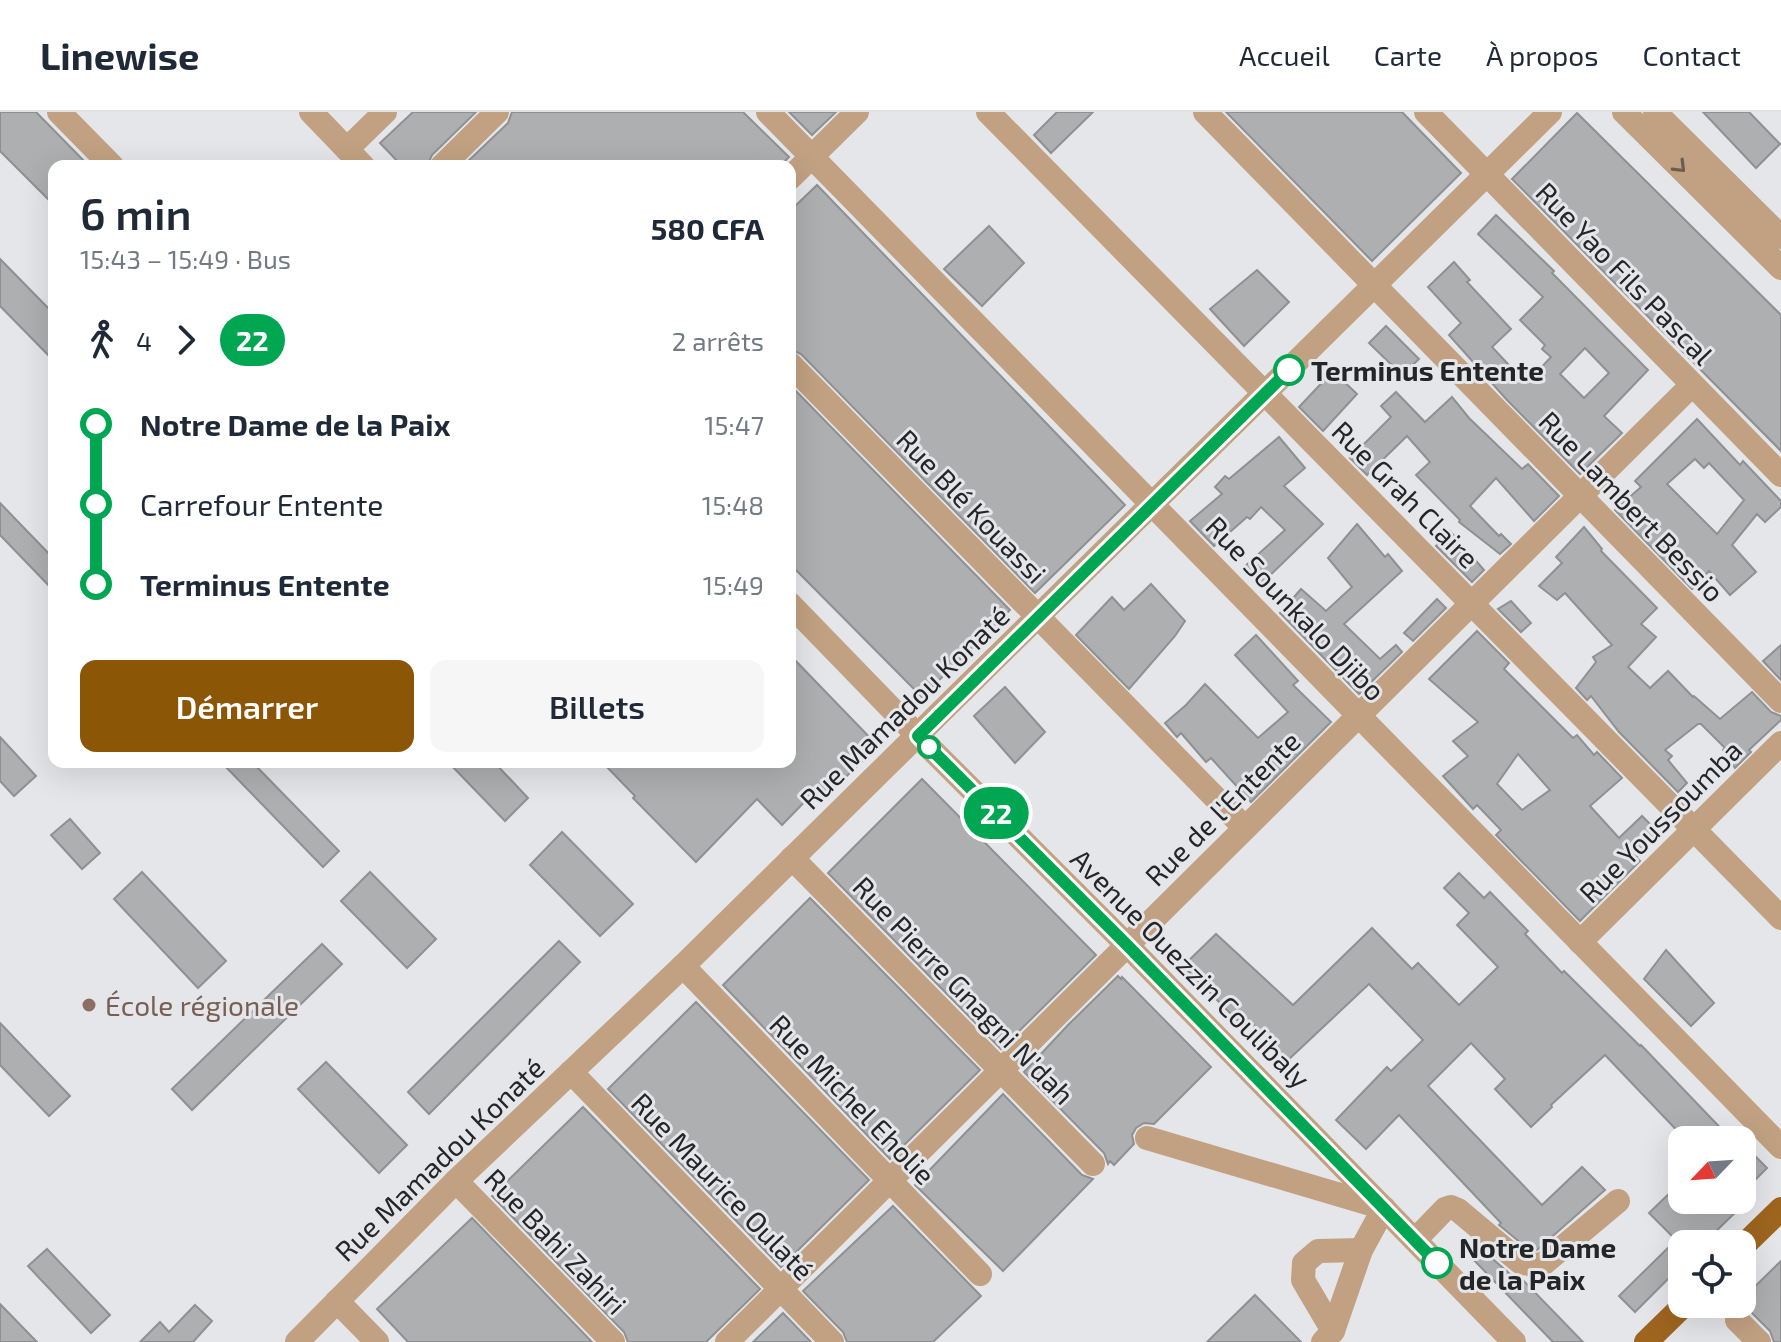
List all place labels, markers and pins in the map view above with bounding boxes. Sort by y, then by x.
place label: Terminus Entente [1311,353,1544,387]
marker: Terminus Entente [1274,355,1304,385]
unlabelled marker [918,736,940,758]
place label: École régionale [105,988,299,1022]
marker: École régionale [80,996,98,1014]
place label: Notre Dame de la Paix [1459,1230,1616,1296]
marker: Notre Dame de la Paix [1422,1248,1452,1278]

